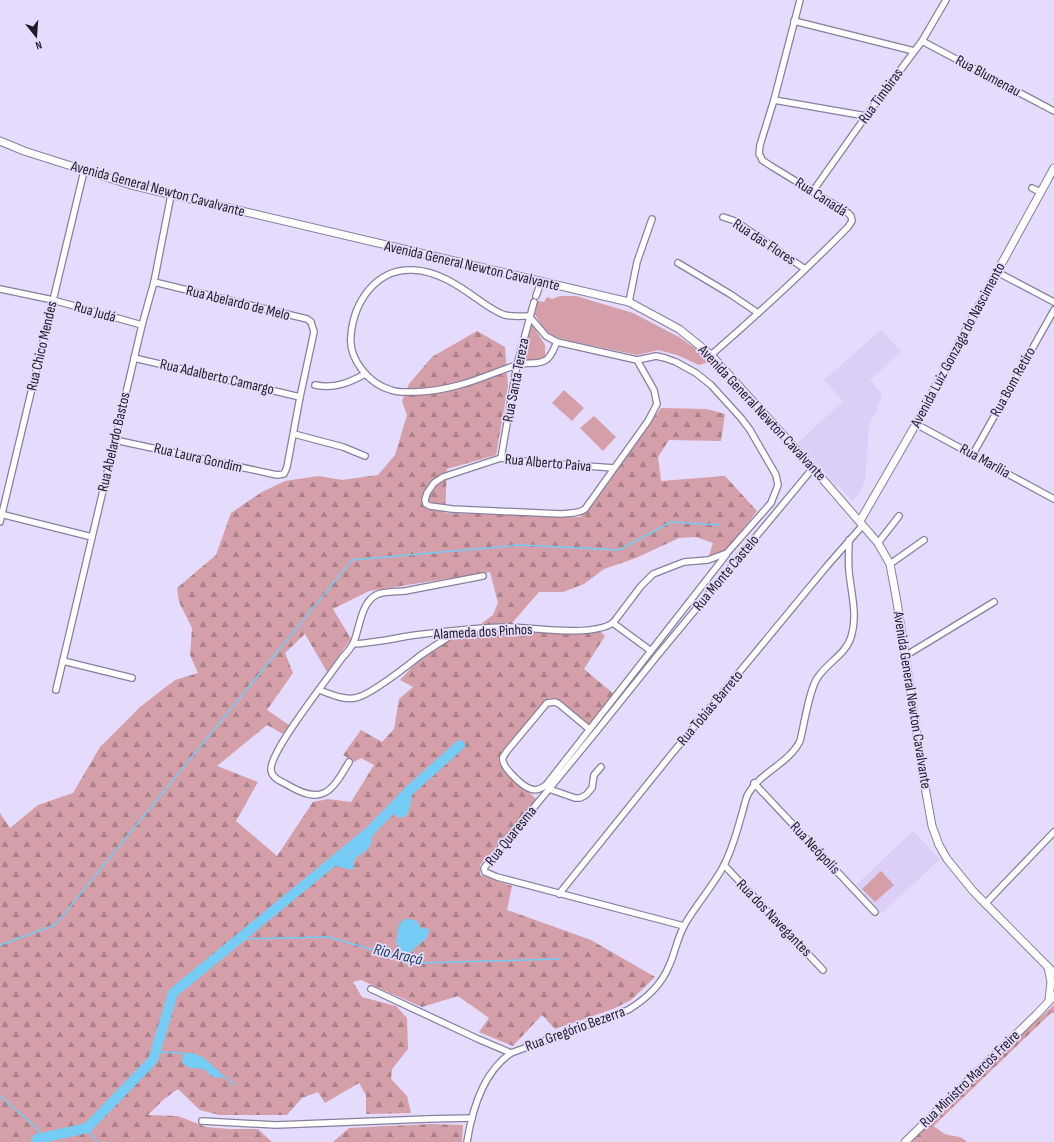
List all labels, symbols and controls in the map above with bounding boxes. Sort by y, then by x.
north arrow [16,16,56,56]
text: N [34,38,43,52]
street label: Rua Blumenau [952,51,1024,101]
street label: Rua Timbiras [854,64,908,128]
street label: Avenida General Newton Cavalvante [68,156,247,221]
street label: Rua Canadá [791,173,851,221]
street label: Rua das Flores [729,215,799,269]
street label: Avenida General Newton Cavalvante [382,236,561,295]
street label: Avenida Luiz Gonzaga do Nascimento [906,259,1010,432]
street label: Rua Abelardo de Melo [184,281,292,325]
street label: Rua Judá [72,297,118,327]
street label: Rua Chico Mendes [22,299,62,393]
street label: Rua Santa Tereza [499,336,533,424]
street label: Avenida General Newton Cavalvante [693,340,830,485]
street label: Rua Bom Retiro [986,344,1040,420]
street label: Rua Adalberto Camargo [158,355,276,399]
street label: Rua Abelardo Bastos [93,390,135,494]
street label: Rua Laura Gondim [152,439,244,477]
street label: Rua Marília [956,439,1014,483]
street label: Rua Alberto Paiva [504,450,592,476]
street label: Rua Monte Castelo [689,531,763,615]
street label: Avenida General Newton Cavalvante [888,609,935,790]
street label: Alameda dos Pinhos [432,620,533,644]
street label: Rua Tobias Barreto [673,666,747,750]
street label: Rua Quaresma [481,802,541,870]
street label: Rua Neópolis [786,818,844,878]
street label: Rua dos Navegantes [732,875,816,961]
water label: Rio Araçá [372,940,425,970]
street label: Rua Gregório Bezerra [522,1002,628,1056]
street label: Rua Ministro Marcos Freire [916,1026,1024,1132]

